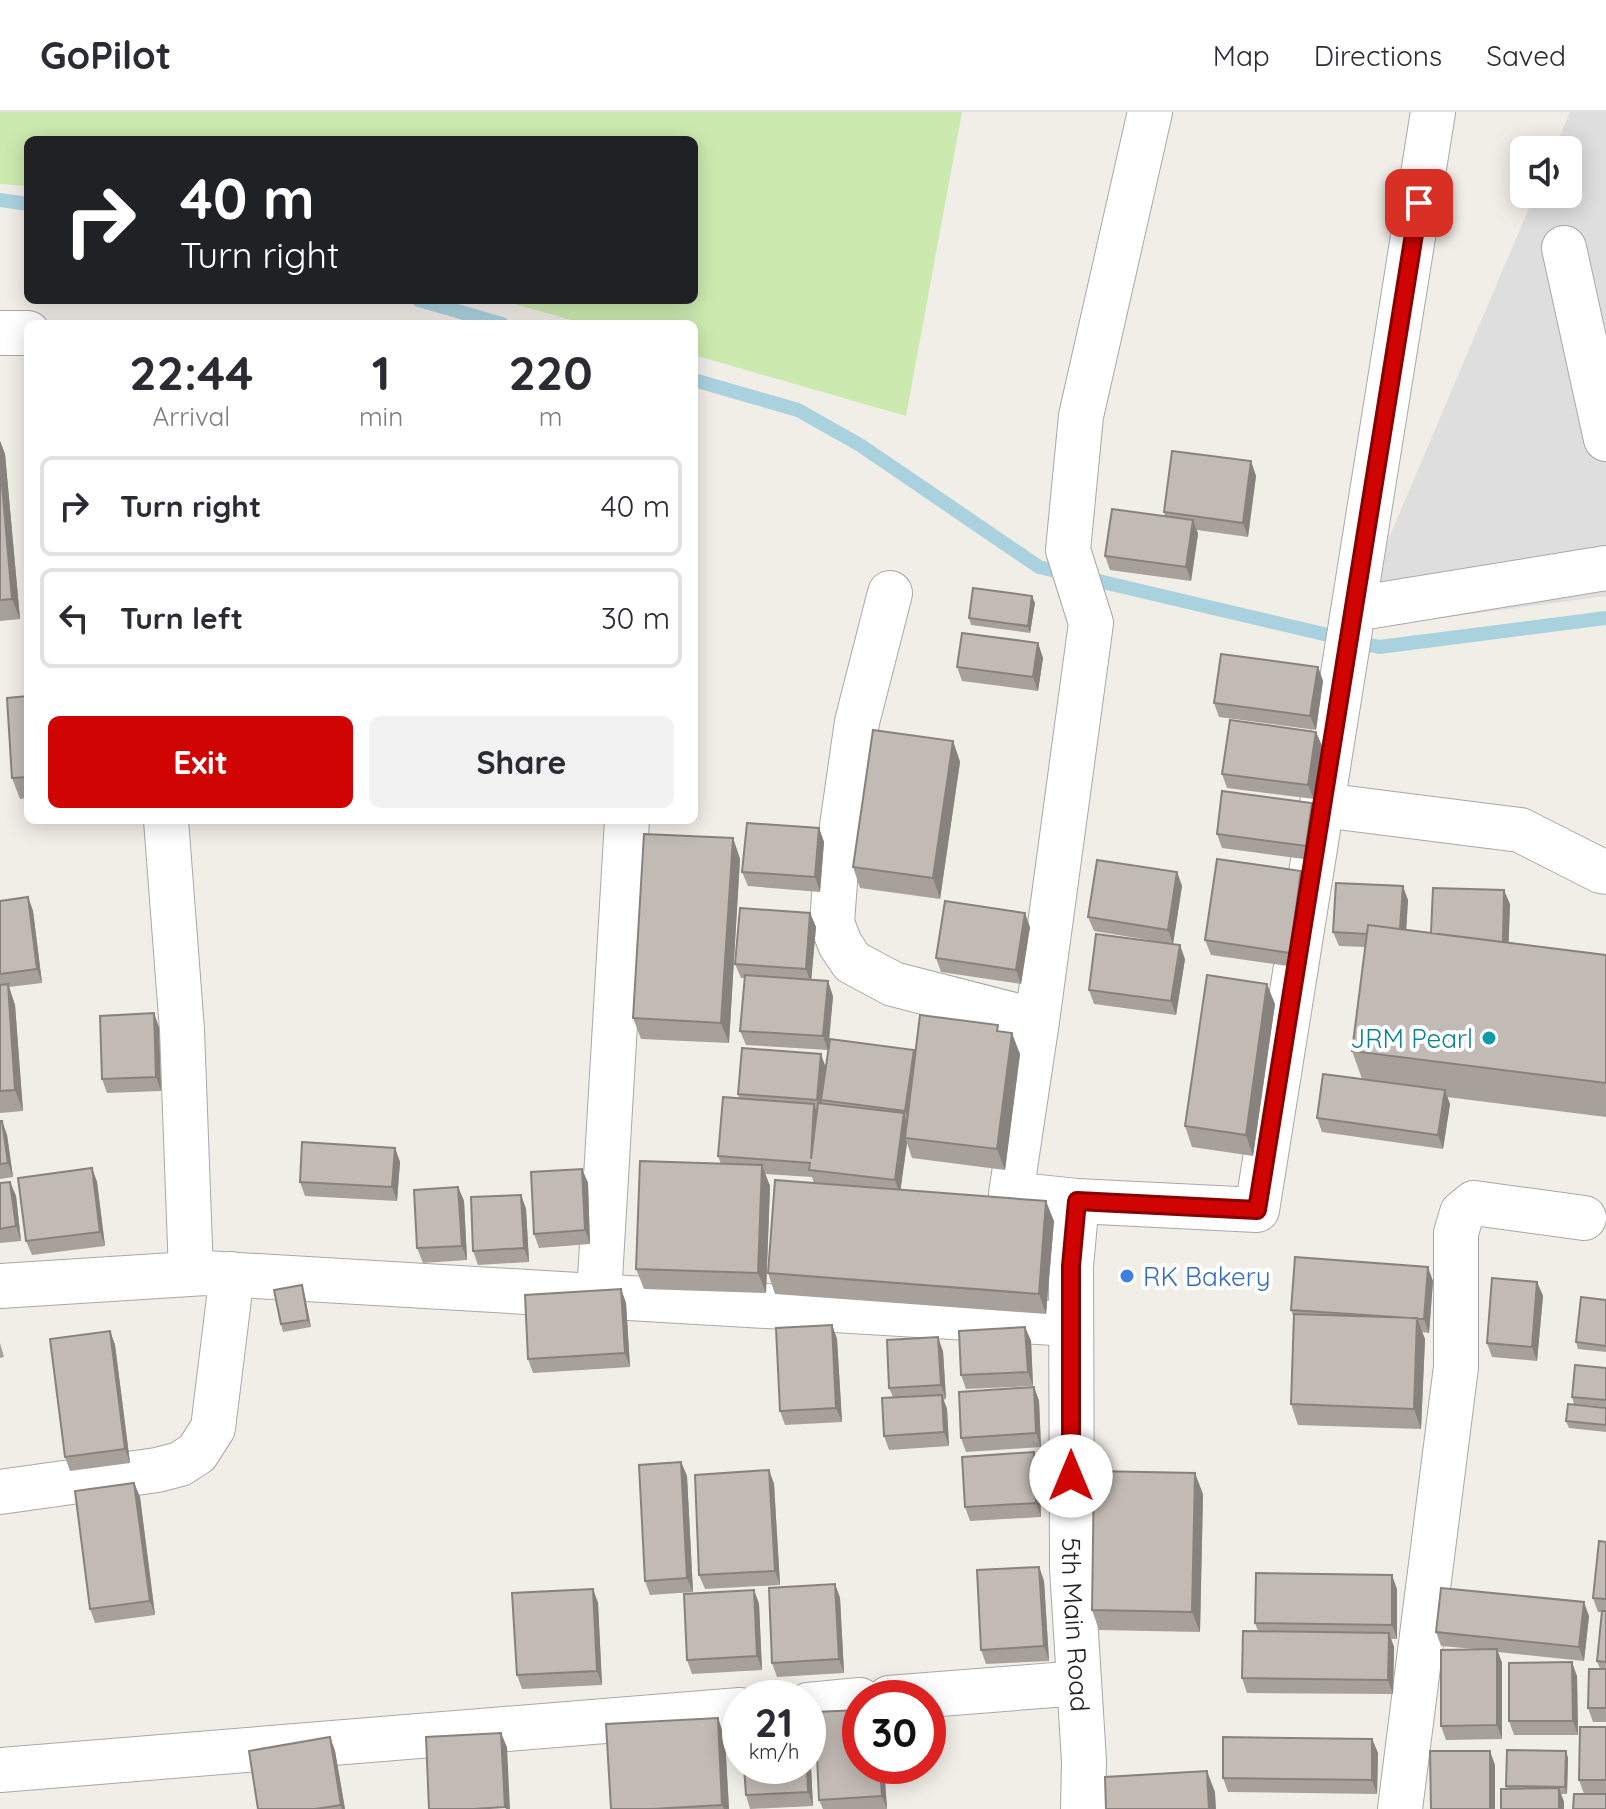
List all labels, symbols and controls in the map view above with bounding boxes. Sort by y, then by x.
text: GoPilot [40,31,171,79]
text: Map [1213,38,1270,73]
text: Directions [1314,38,1442,73]
text: Saved [1486,38,1566,73]
map controls [1510,136,1582,208]
button: sound [1510,136,1582,208]
text: 40 m [180,163,315,233]
icon: right [48,168,152,272]
pin [1385,169,1453,237]
icon: arrive [1397,181,1441,225]
text: Turn right [180,232,339,277]
text: 22:44 [129,342,254,402]
text: 1 [372,342,390,402]
text: 220 [509,342,593,402]
text: Arrival [153,400,230,433]
text: min [359,400,403,433]
text: m [539,400,562,433]
icon: right [52,484,96,528]
text: Turn right [120,487,261,525]
text: 40 m [601,487,670,525]
icon: left [52,596,96,640]
text: Turn left [120,599,243,637]
text: 30 m [601,599,670,637]
button: Exit [48,716,353,808]
button: Share [369,716,674,808]
place label: JRM Pearl [1350,1022,1473,1055]
marker: JRM Pearl [1480,1029,1498,1047]
place label: RK Bakery [1143,1260,1271,1293]
marker: RK Bakery [1118,1267,1136,1285]
position arrow [1029,1434,1113,1518]
street label: 5th Main Road [1055,1537,1097,1713]
speed limit sign: 30 [842,1680,946,1784]
text: 21 [755,1697,793,1747]
text: km/h [749,1739,799,1764]

